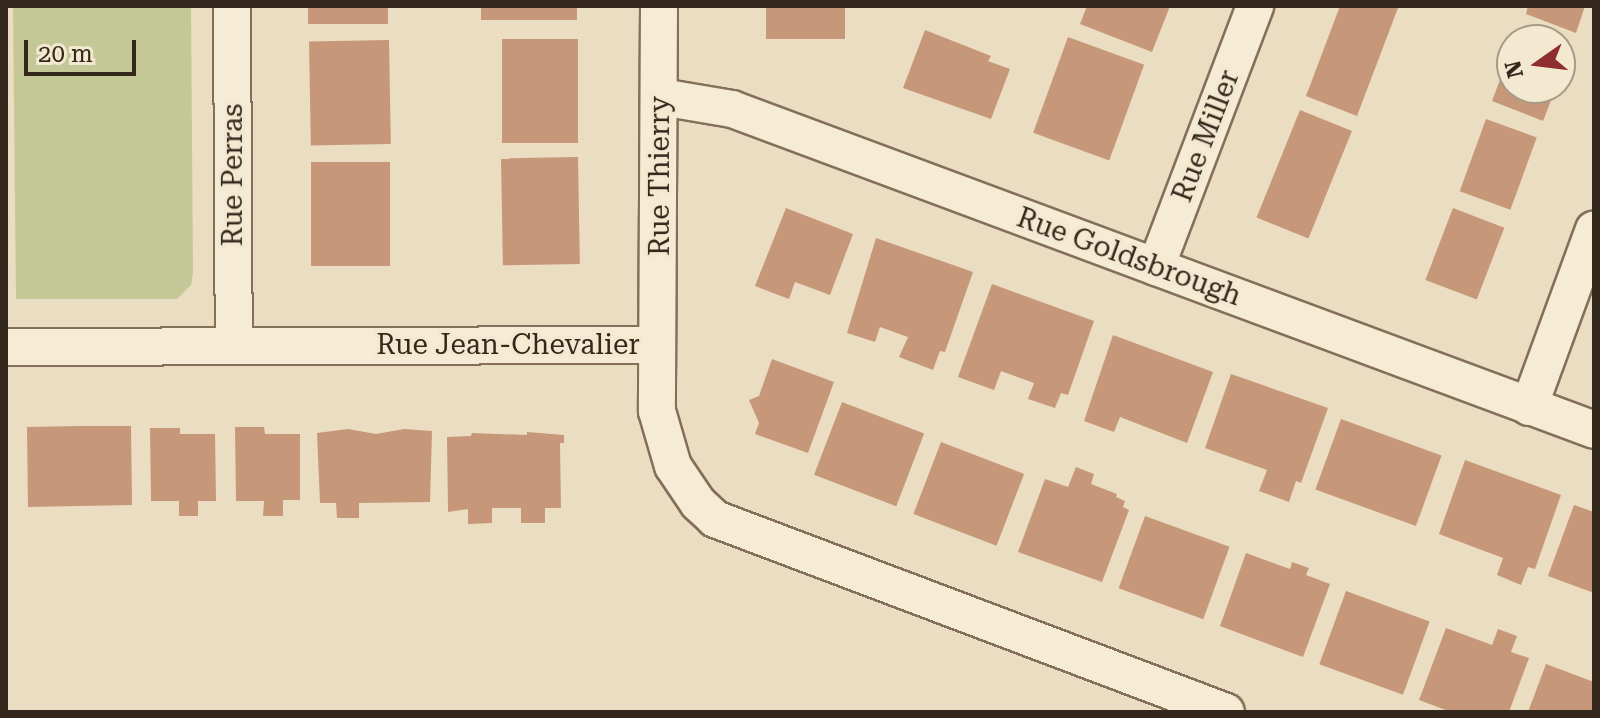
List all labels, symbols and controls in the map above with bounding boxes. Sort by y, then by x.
scale bar [28,24,140,74]
north arrow [1496,24,1576,104]
text: 20 m [38,40,93,68]
text: N [1500,58,1528,81]
street label: Rue Miller [1165,65,1247,207]
street label: Rue Thierry [643,96,677,256]
street label: Rue Perras [216,104,250,246]
street label: Rue Goldsbrough [1012,201,1246,313]
street label: Rue Jean-Chevalier [376,328,640,362]

